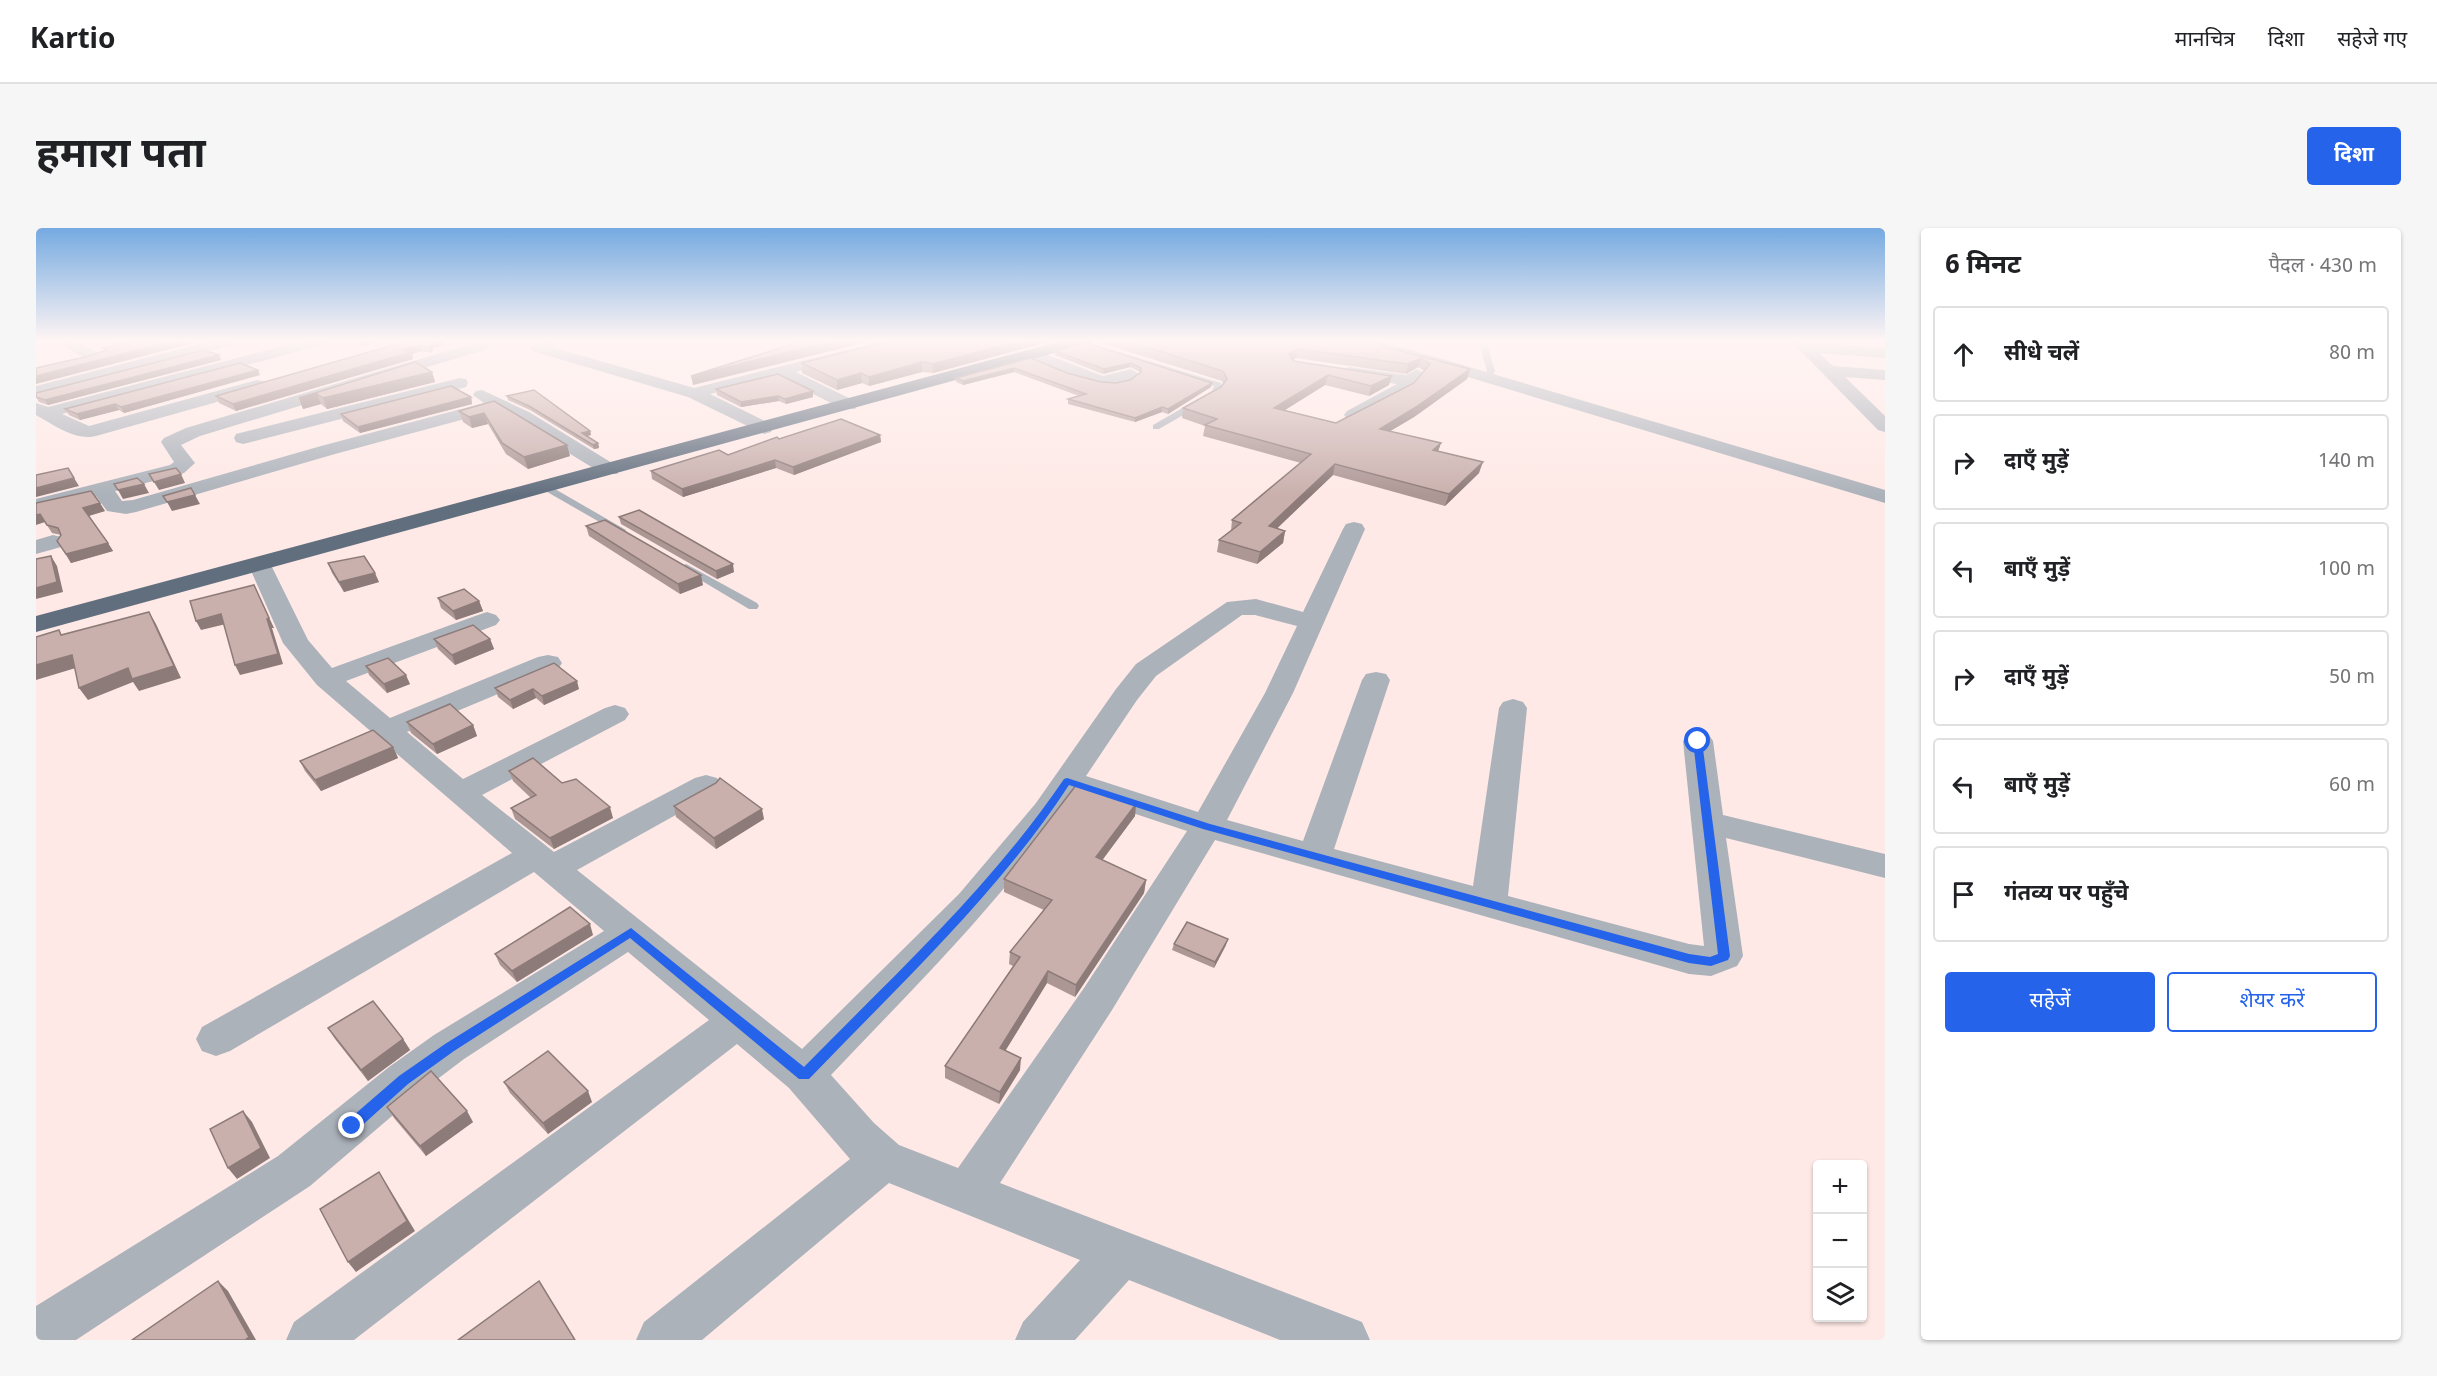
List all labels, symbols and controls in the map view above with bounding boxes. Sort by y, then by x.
text: Kartio [30,23,115,59]
text: मानचित्र [2175,27,2235,55]
text: दिशा [2268,27,2304,55]
text: सहेजे गए [2337,27,2407,55]
button: दिशा [2307,127,2401,185]
text: हमारा पता [36,129,206,184]
text: 6 मिनट [1945,250,2021,284]
text: पैदल · 430 m [2269,254,2377,280]
icon: ahead [1947,338,1980,371]
text: सीधे चलें [2004,340,2079,369]
text: 80 m [2329,341,2375,367]
icon: right [1947,446,1980,479]
text: दाएँ मुड़ें [2004,448,2069,477]
text: 140 m [2318,449,2375,475]
icon: left [1947,554,1980,587]
text: बाएँ मुड़ें [2004,556,2070,585]
text: 100 m [2318,557,2375,583]
icon: right [1947,662,1980,695]
text: दाएँ मुड़ें [2004,664,2069,693]
text: 50 m [2329,665,2375,691]
route start [1684,727,1710,753]
icon: left [1947,770,1980,803]
text: बाएँ मुड़ें [2004,772,2070,801]
text: 60 m [2329,773,2375,799]
icon: arrive [1947,878,1980,911]
text: गंतव्य पर पहुँचे [2004,880,2129,909]
button: सहेजें [1945,972,2155,1032]
button: शेयर करें [2167,972,2377,1032]
route end [338,1112,364,1138]
map controls [1813,1160,1867,1322]
button: + [1813,1160,1867,1214]
button: − [1813,1214,1867,1268]
button: layers [1813,1268,1867,1322]

